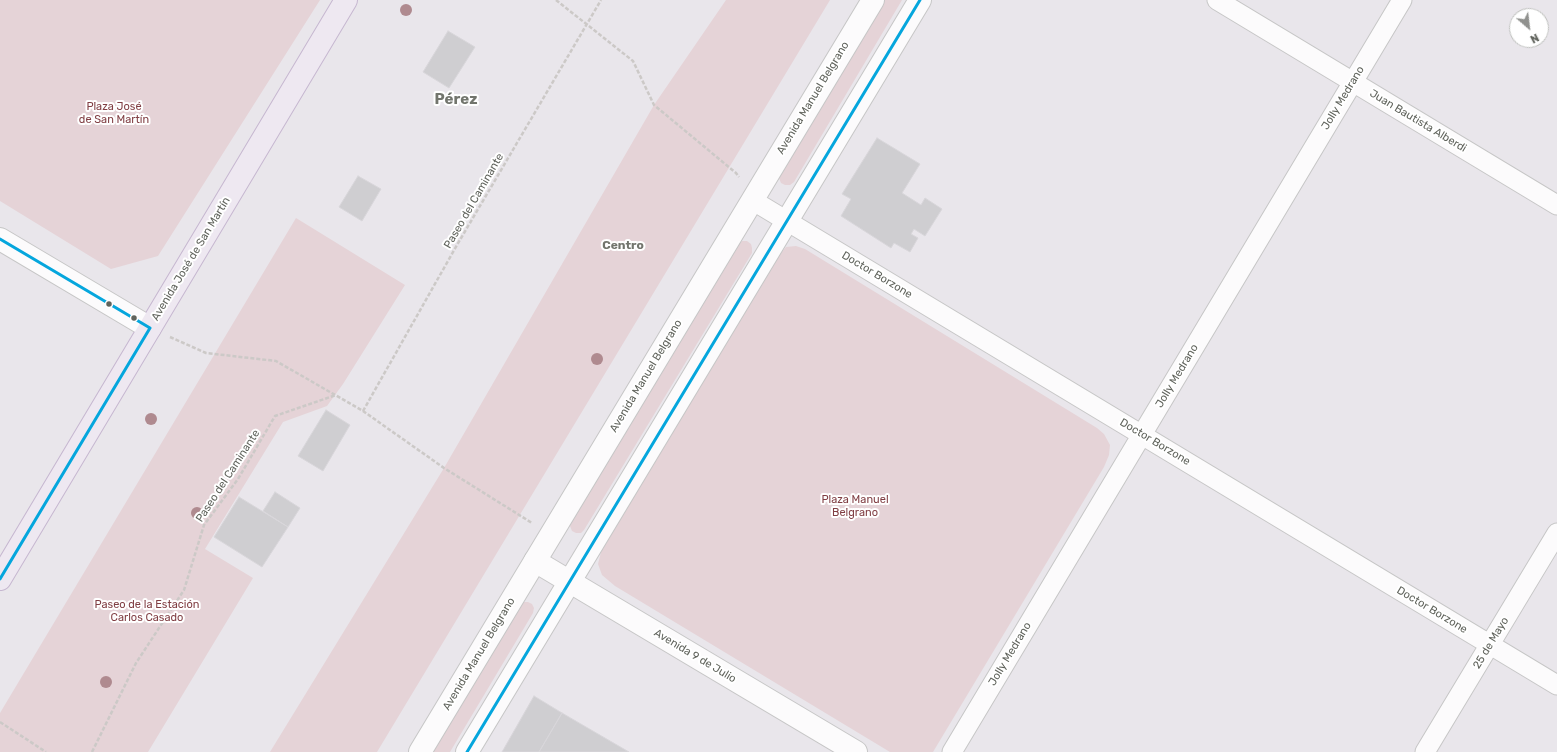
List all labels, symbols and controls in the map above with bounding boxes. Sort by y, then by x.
north arrow [1509,8,1549,48]
text: N [1528,31,1541,46]
street label: Avenida Manuel Belgrano [774,39,852,157]
street label: Jolly Medrano [1319,64,1367,132]
street label: Juan Bautista Alberdi [1367,87,1469,155]
district label: Pérez [435,91,477,109]
park label: Plaza José de San Martín [79,100,149,126]
street label: Paseo del Caminante [441,151,507,251]
street label: Avenida José de San Martín [149,195,233,323]
district label: Centro [602,239,644,253]
street label: Doctor Borzone [839,249,915,301]
unlabelled marker [104,299,114,309]
unlabelled marker [129,313,139,323]
street label: Avenida Manuel Belgrano [607,317,685,435]
street label: Jolly Medrano [1153,342,1201,410]
street label: Doctor Borzone [1117,416,1193,468]
street label: Paseo del Caminante [193,427,263,525]
park label: Plaza Manuel Belgrano [821,493,889,519]
street label: Doctor Borzone [1394,584,1470,636]
street label: Avenida Manuel Belgrano [440,595,518,713]
park label: Paseo de la Estación Carlos Casado [94,598,200,624]
street label: 25 de Mayo [1470,615,1512,671]
street label: Jolly Medrano [986,620,1034,688]
street label: Avenida 9 de Julio [652,626,738,686]

